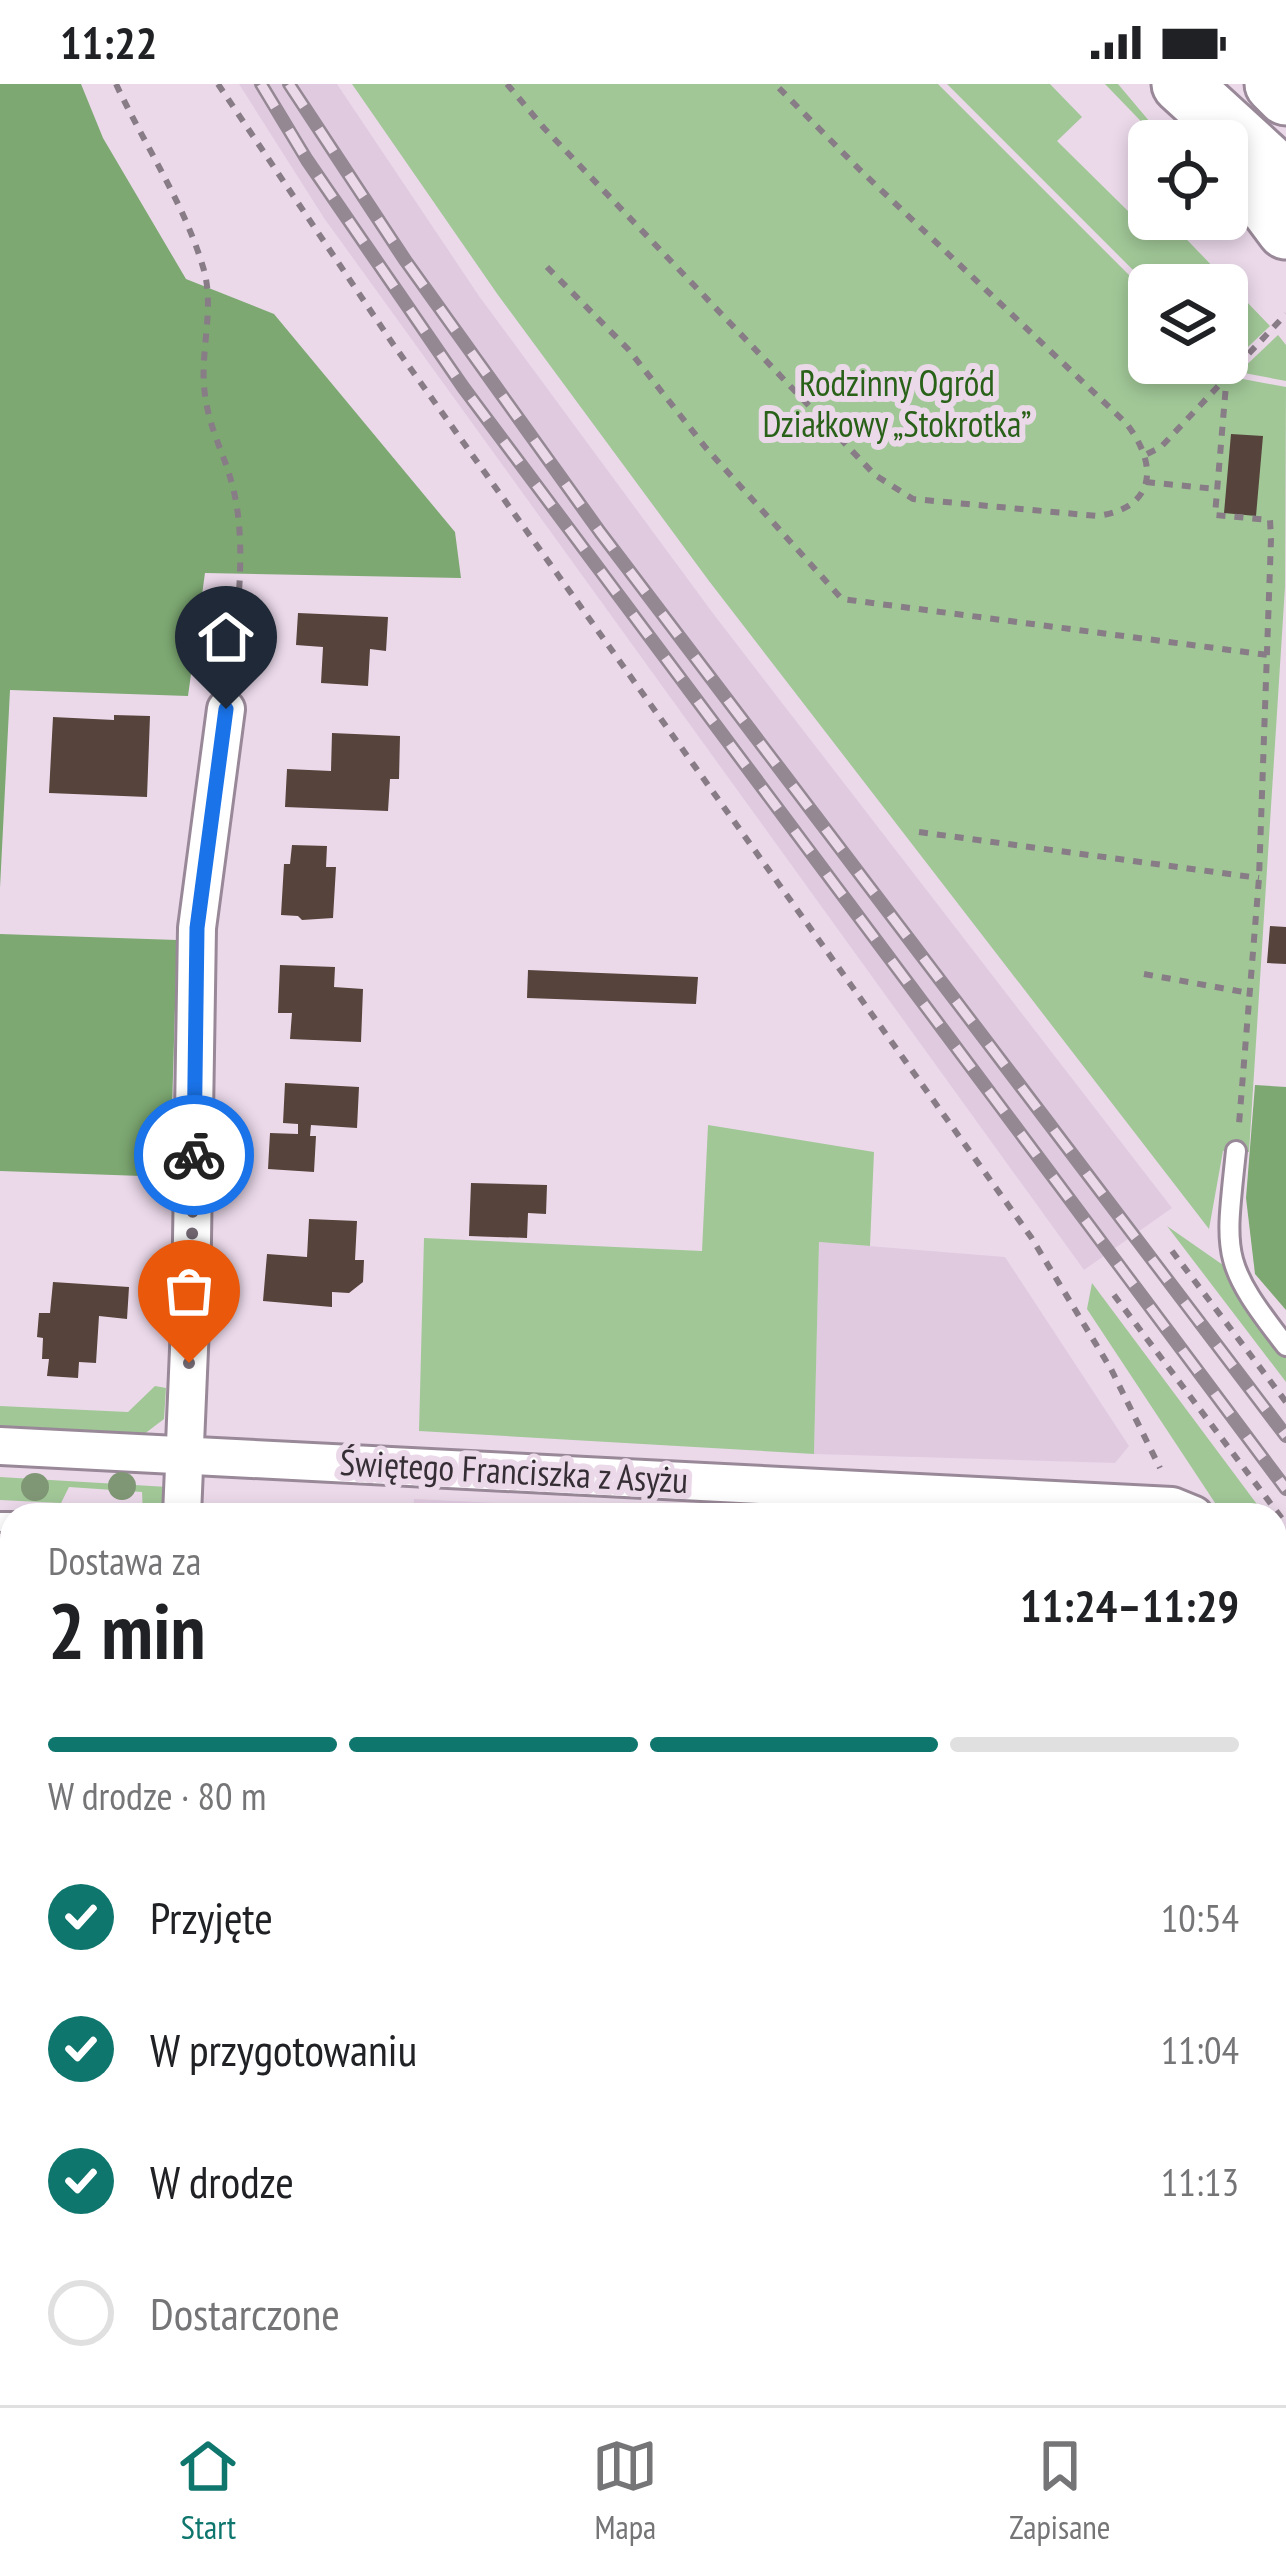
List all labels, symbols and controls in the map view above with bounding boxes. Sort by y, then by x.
text: 11:22 [60,13,157,71]
map controls [1128,120,1248,384]
button: locate [1128,120,1248,240]
button: layers [1128,264,1248,384]
park label: Rodzinny Ogród Działkowy „Stokrotka” [763,359,1031,447]
pin [175,586,277,709]
icon: home [193,604,259,670]
courier [134,1095,254,1215]
icon: bike [161,1122,227,1188]
pin [138,1240,240,1363]
icon: bag [156,1258,222,1324]
street label: Świętego Franciszka z Asyżu [339,1438,689,1503]
text: Dostawa za [48,1535,201,1586]
text: 11:24–11:29 [1020,1576,1239,1634]
text: 2 min [48,1580,206,1681]
text: W drodze · 80 m [48,1770,266,1821]
icon: check [48,1884,114,1950]
text: Przyjęte [150,1888,273,1946]
text: 10:54 [1161,1892,1239,1943]
icon: check [48,2016,114,2082]
text: W przygotowaniu [150,2020,417,2078]
text: 11:04 [1161,2024,1239,2075]
icon: check [48,2148,114,2214]
text: W drodze [150,2152,294,2210]
text: 11:13 [1161,2156,1239,2207]
text: Dostarczone [150,2284,340,2342]
tab: Start [175,2433,241,2548]
tab: Mapa [592,2433,658,2548]
tab: Zapisane [1009,2433,1111,2548]

